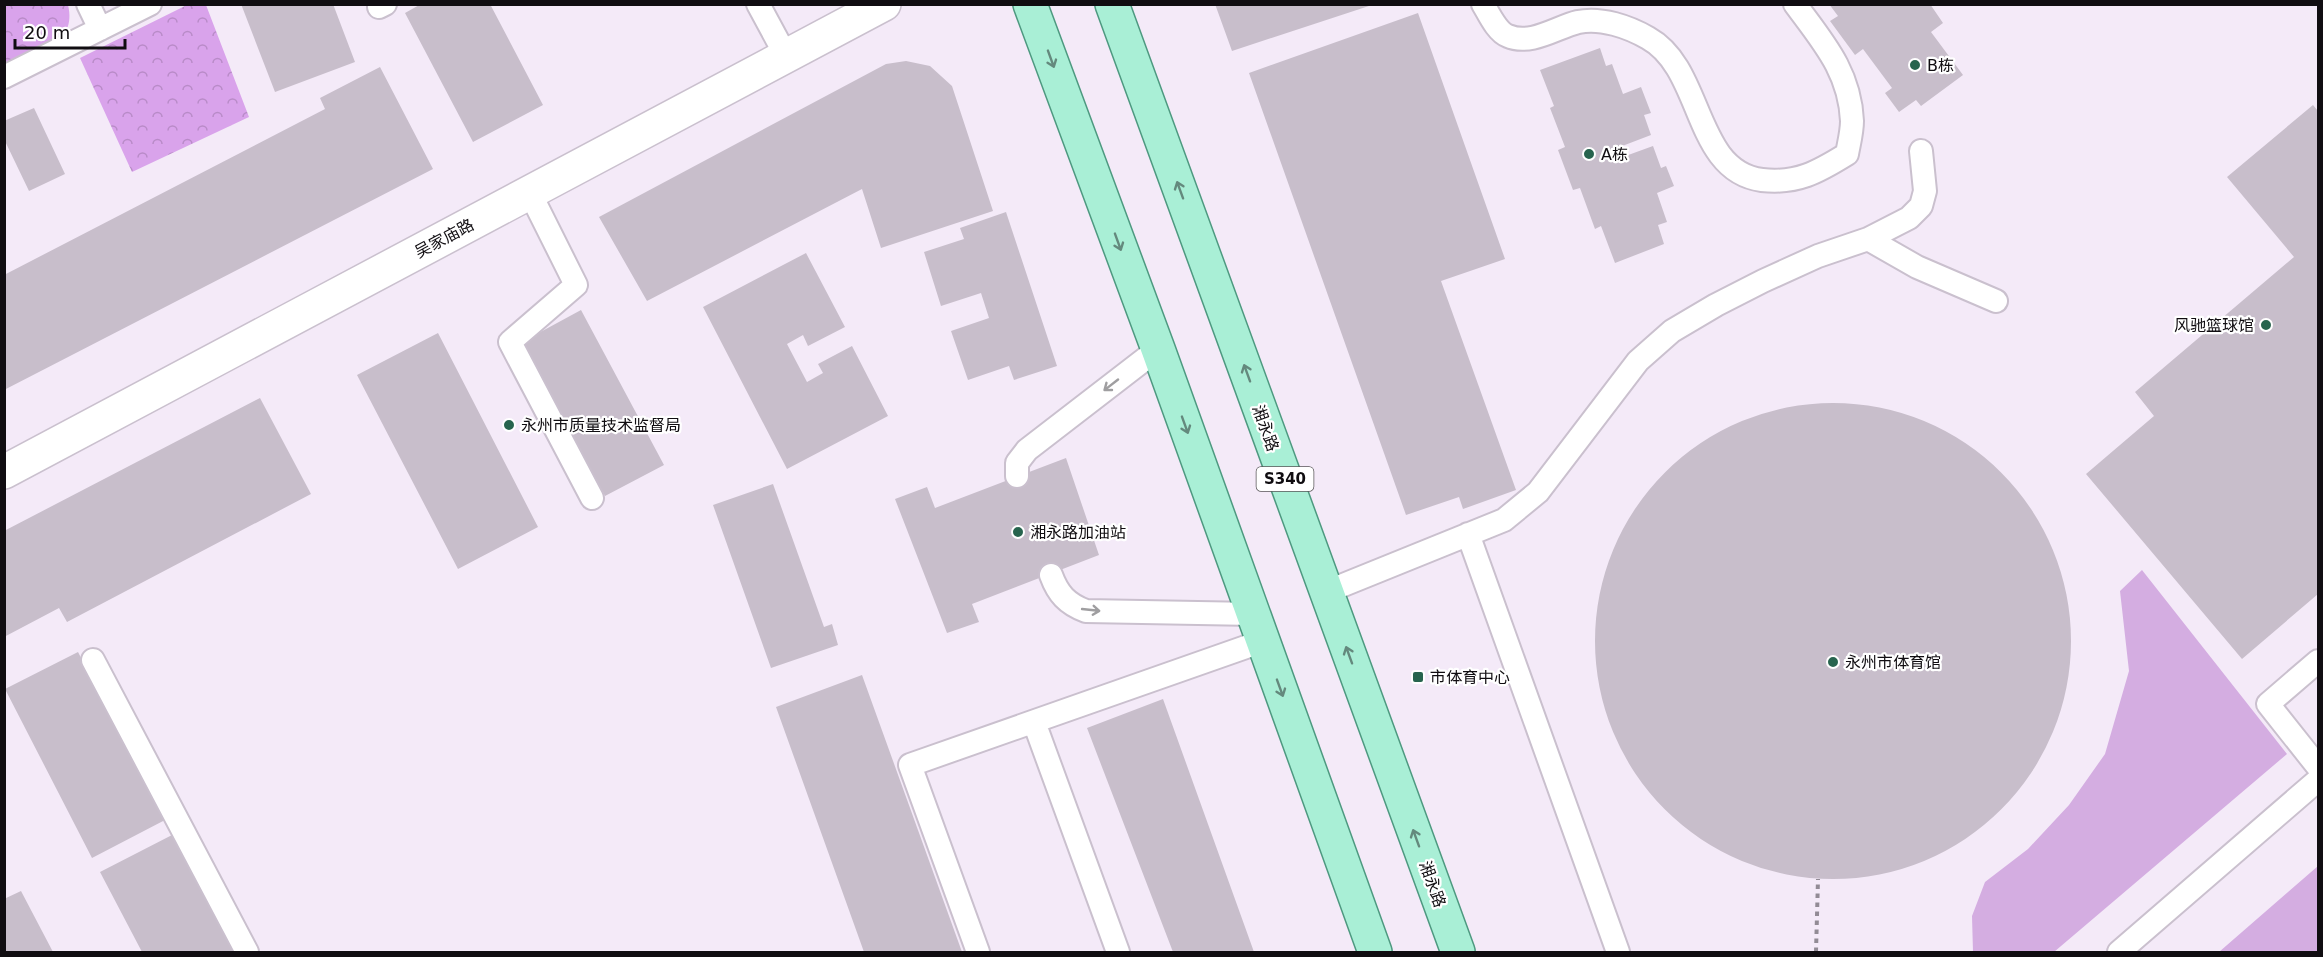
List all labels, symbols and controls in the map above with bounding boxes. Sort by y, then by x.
scale bar [15,12,124,50]
text: 20 m [24,22,70,43]
one-way arrow [1046,50,1057,68]
place label: B栋 [1927,56,1954,75]
marker: B栋 [1908,58,1922,72]
place label: A栋 [1601,145,1628,164]
marker: A栋 [1582,147,1596,161]
one-way arrow [1173,181,1184,200]
street label: 吴家庙路 [412,215,477,262]
one-way arrow [1114,232,1125,251]
place label: 风驰篮球馆 [2174,316,2254,335]
marker: 风驰篮球馆 [2259,318,2273,332]
one-way arrow [1240,364,1251,383]
one-way arrow [1104,378,1120,391]
street label: 湘永路 [1248,402,1283,454]
place label: 永州市质量技术监督局 [521,416,681,435]
one-way arrow [1181,416,1192,434]
marker: 永州市质量技术监督局 [502,418,516,432]
road number: S340 [1256,467,1314,491]
place label: 湘永路加油站 [1030,523,1126,542]
marker: 湘永路加油站 [1011,525,1025,539]
one-way arrow [1081,605,1101,616]
one-way arrow [1343,646,1354,665]
place label: 永州市体育馆 [1845,653,1941,672]
marker: 永州市体育馆 [1826,655,1840,669]
place label: 市体育中心 [1430,668,1510,687]
marker: 市体育中心 [1411,670,1425,684]
one-way arrow [1276,678,1287,697]
one-way arrow [1410,830,1421,848]
street label: 湘永路 [1415,858,1450,910]

